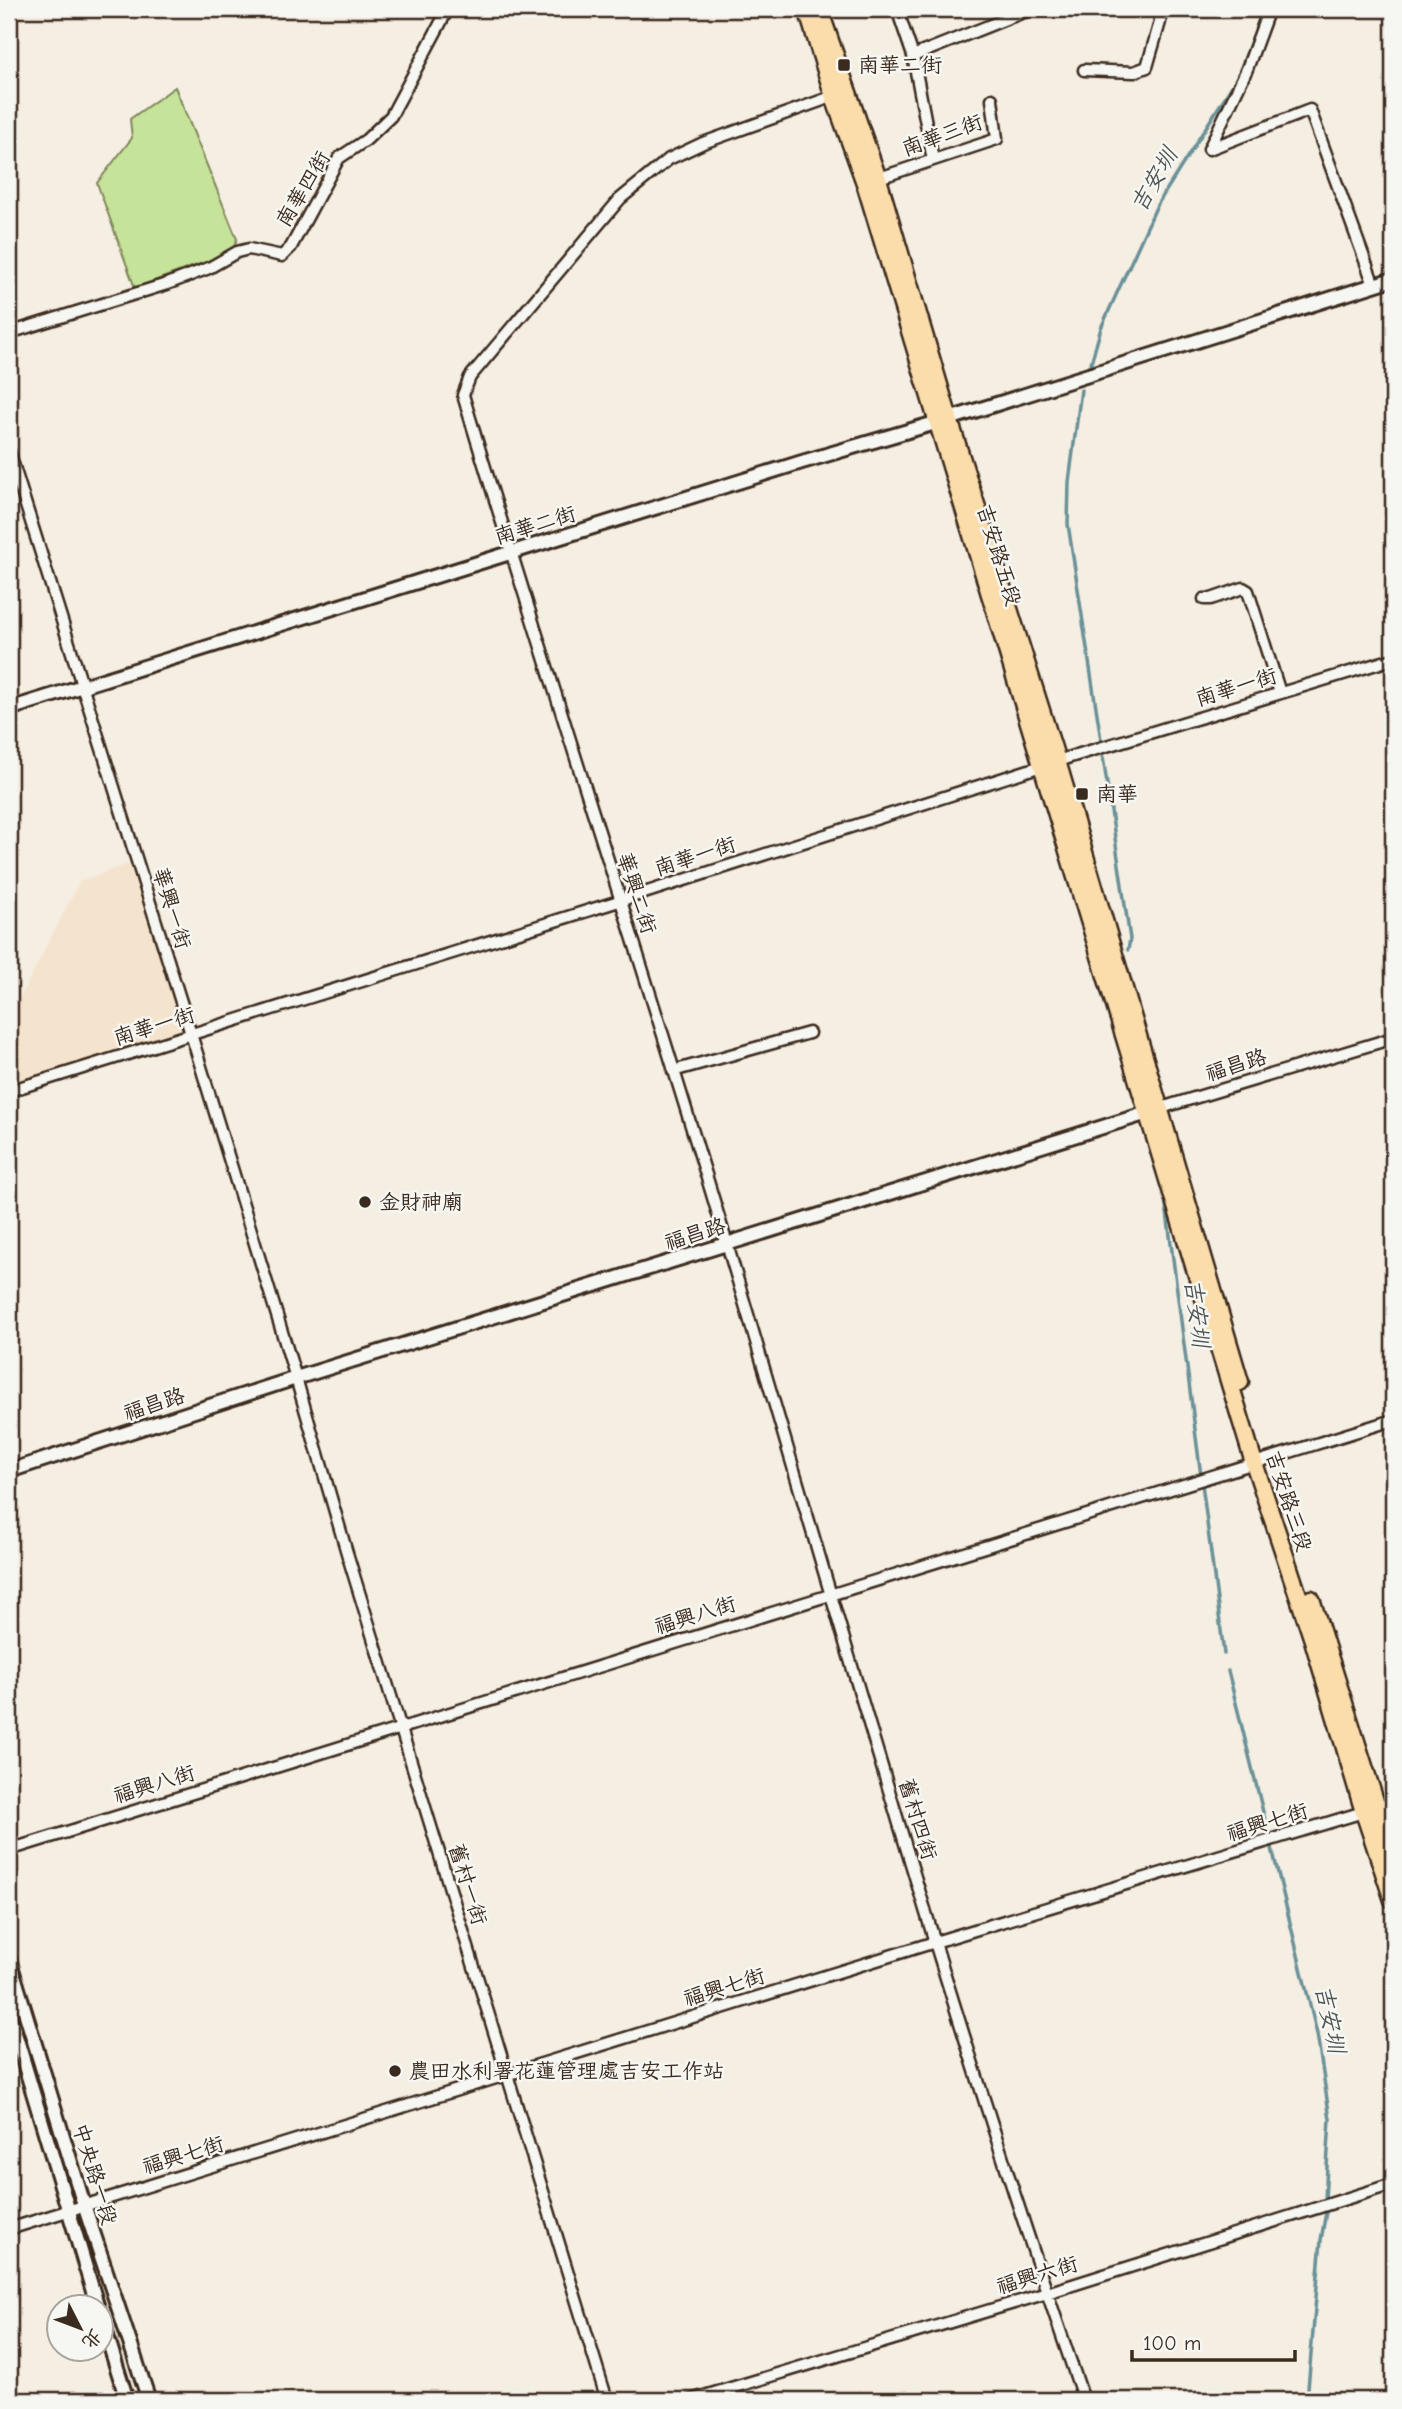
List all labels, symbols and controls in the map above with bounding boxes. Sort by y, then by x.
place label: 南華二街 [858,53,942,77]
marker: 南華二街 [836,57,852,73]
street label: 南華三街 [898,109,986,161]
water label: 吉安圳 [1125,141,1184,217]
street label: 南華四街 [271,147,335,231]
street label: 南華二街 [491,501,579,549]
street label: 吉安路五段 [972,501,1026,609]
street label: 南華一街 [1192,663,1280,711]
place label: 南華 [1096,782,1138,806]
marker: 南華 [1074,786,1090,802]
street label: 南華一街 [651,832,739,880]
street label: 華興二街 [613,849,661,937]
street label: 華興一街 [148,864,196,952]
street label: 南華一街 [110,1002,198,1050]
street label: 福昌路 [1202,1044,1270,1086]
place label: 金財神廟 [379,1190,463,1214]
marker: 金財神廟 [357,1194,373,1210]
street label: 福昌路 [661,1213,729,1255]
water label: 吉安圳 [1179,1277,1215,1352]
street label: 福昌路 [120,1383,188,1425]
street label: 吉安路三段 [1261,1447,1317,1555]
street label: 福興八街 [651,1591,739,1639]
street label: 福興八街 [110,1760,198,1808]
street label: 舊村四街 [894,1775,942,1863]
street label: 福興七街 [1223,1798,1311,1846]
street label: 舊村一街 [444,1840,492,1928]
street label: 福興七街 [680,1963,768,2011]
water label: 吉安圳 [1310,1982,1351,2058]
place label: 農田水利署花蓮管理處吉安工作站 [409,2059,724,2083]
marker: 農田水利署花蓮管理處吉安工作站 [387,2063,403,2079]
street label: 中央路一段 [68,2120,122,2228]
street label: 福興七街 [139,2131,227,2179]
street label: 福興六街 [993,2251,1081,2299]
north arrow [46,2294,116,2364]
scale bar [1132,2318,1295,2362]
text: 北 [77,2324,106,2353]
text: 100 m [1143,2331,1201,2355]

